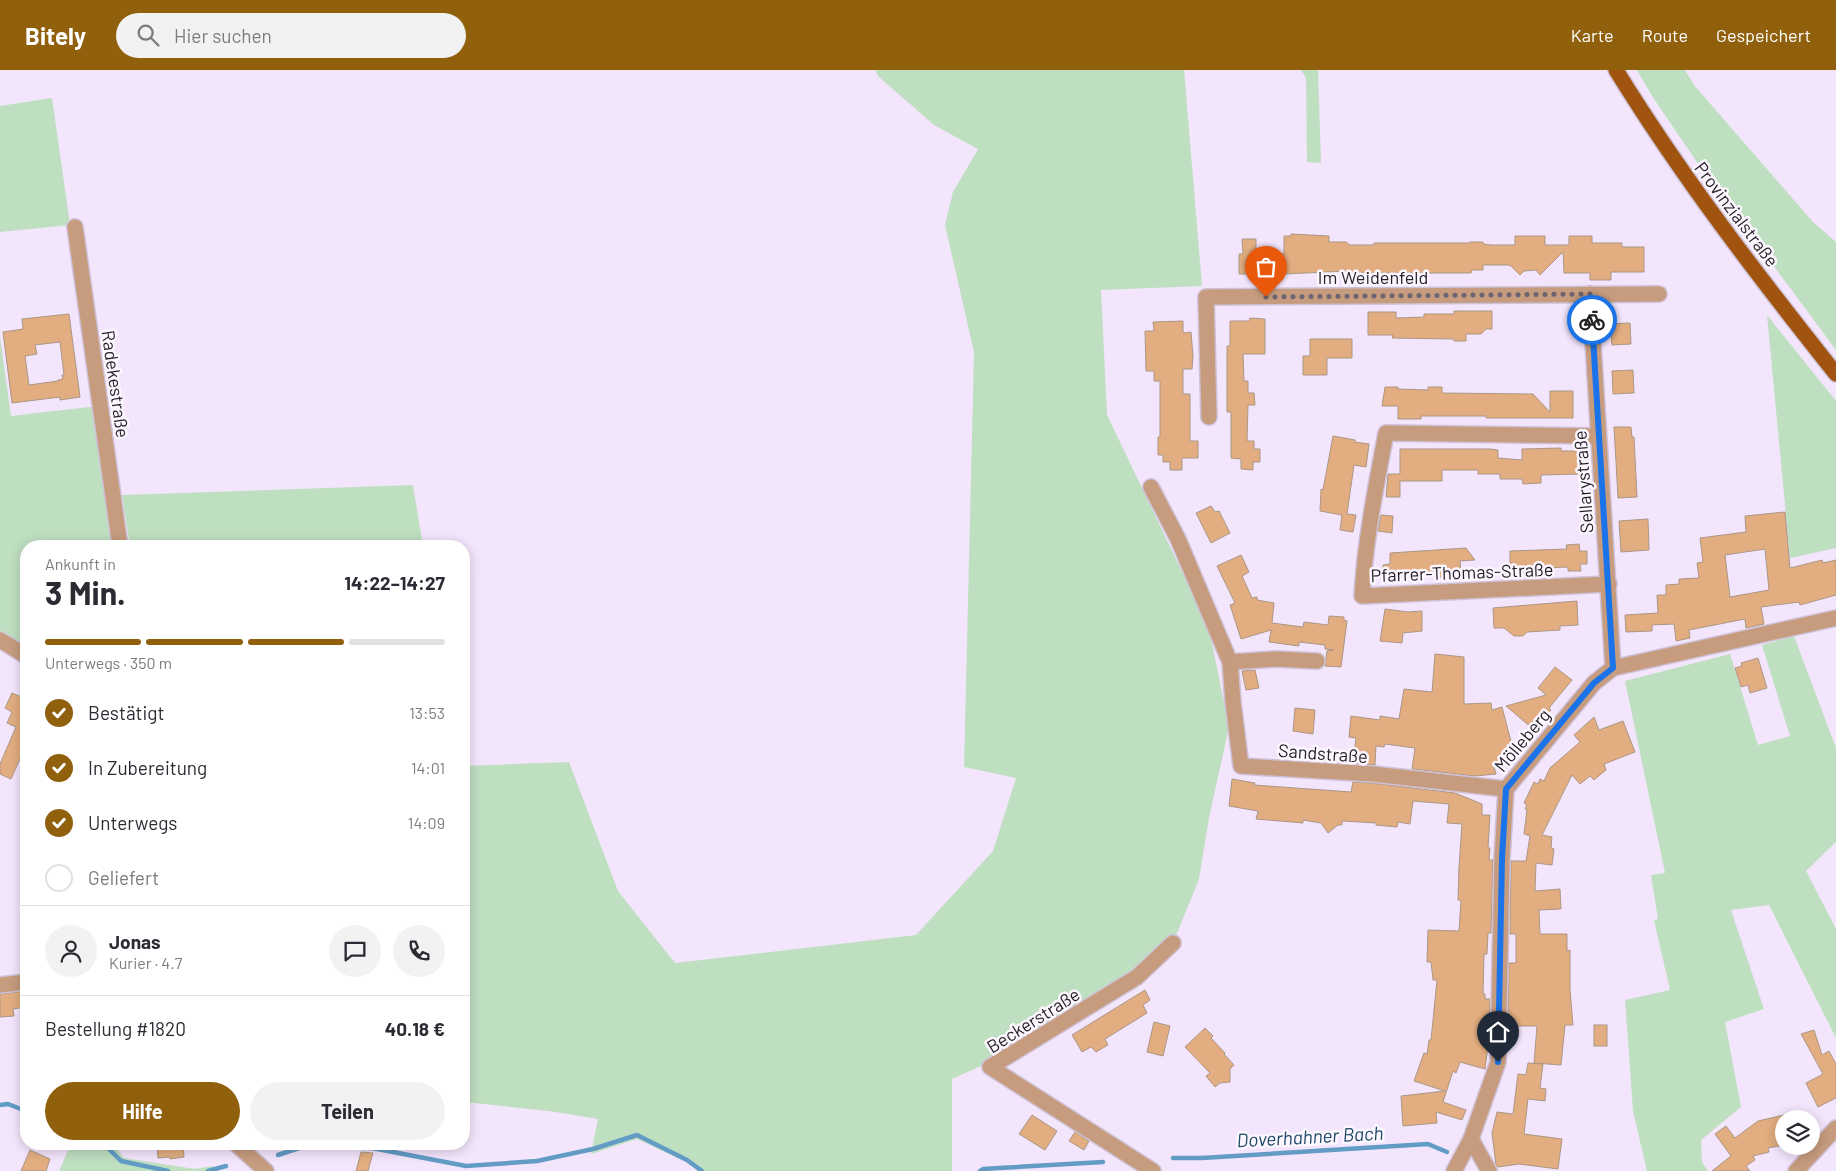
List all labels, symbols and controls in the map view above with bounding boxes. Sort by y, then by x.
search box [116,13,466,58]
text: Bitely [25,21,86,50]
icon: search [134,21,162,49]
text: Hier suchen [174,24,272,47]
text: Karte [1571,24,1614,46]
text: Route [1642,24,1688,46]
text: Gespeichert [1716,24,1811,46]
street label: Provinzialstraße [1690,157,1784,271]
pin [1245,246,1287,297]
icon: bag [1252,253,1280,281]
street label: Im Weidenfeld [1318,266,1428,288]
courier [1567,295,1617,345]
icon: bike [1578,306,1606,334]
street label: Radekestraße [98,329,134,439]
street label: Sellarystraße [1568,430,1598,534]
text: Ankunft in [45,554,116,573]
street label: Pfarrer-Thomas-Straße [1370,558,1554,586]
text: 14:22–14:27 [344,571,445,594]
text: 3 Min. [45,573,126,611]
text: Unterwegs · 350 m [45,653,172,672]
icon: check [45,699,73,727]
text: Bestätigt [88,701,164,724]
text: 13:53 [409,703,445,722]
street label: Mölleberg [1489,704,1555,776]
street label: Sandstraße [1278,739,1368,767]
icon: check [45,754,73,782]
text: In Zubereitung [88,756,207,779]
text: 14:01 [411,758,445,777]
icon: check [45,809,73,837]
text: Unterwegs [88,811,177,834]
text: 14:09 [408,813,445,832]
text: Geliefert [88,866,159,889]
button: person [45,925,97,977]
button: chat [329,925,381,977]
button: phone [393,925,445,977]
text: Jonas [109,930,161,953]
text: Kurier · 4.7 [109,953,182,972]
street label: Beckerstraße [982,983,1084,1057]
pin [1477,1011,1519,1062]
text: Bestellung #1820 [45,1017,186,1040]
text: 40.18 € [385,1017,445,1040]
icon: home [1484,1018,1512,1046]
button: Hilfe [45,1082,240,1140]
button: Teilen [250,1082,445,1140]
map controls [1775,1110,1820,1155]
button: layers [1775,1110,1820,1155]
water label: Doverhahner Bach [1236,1121,1384,1151]

